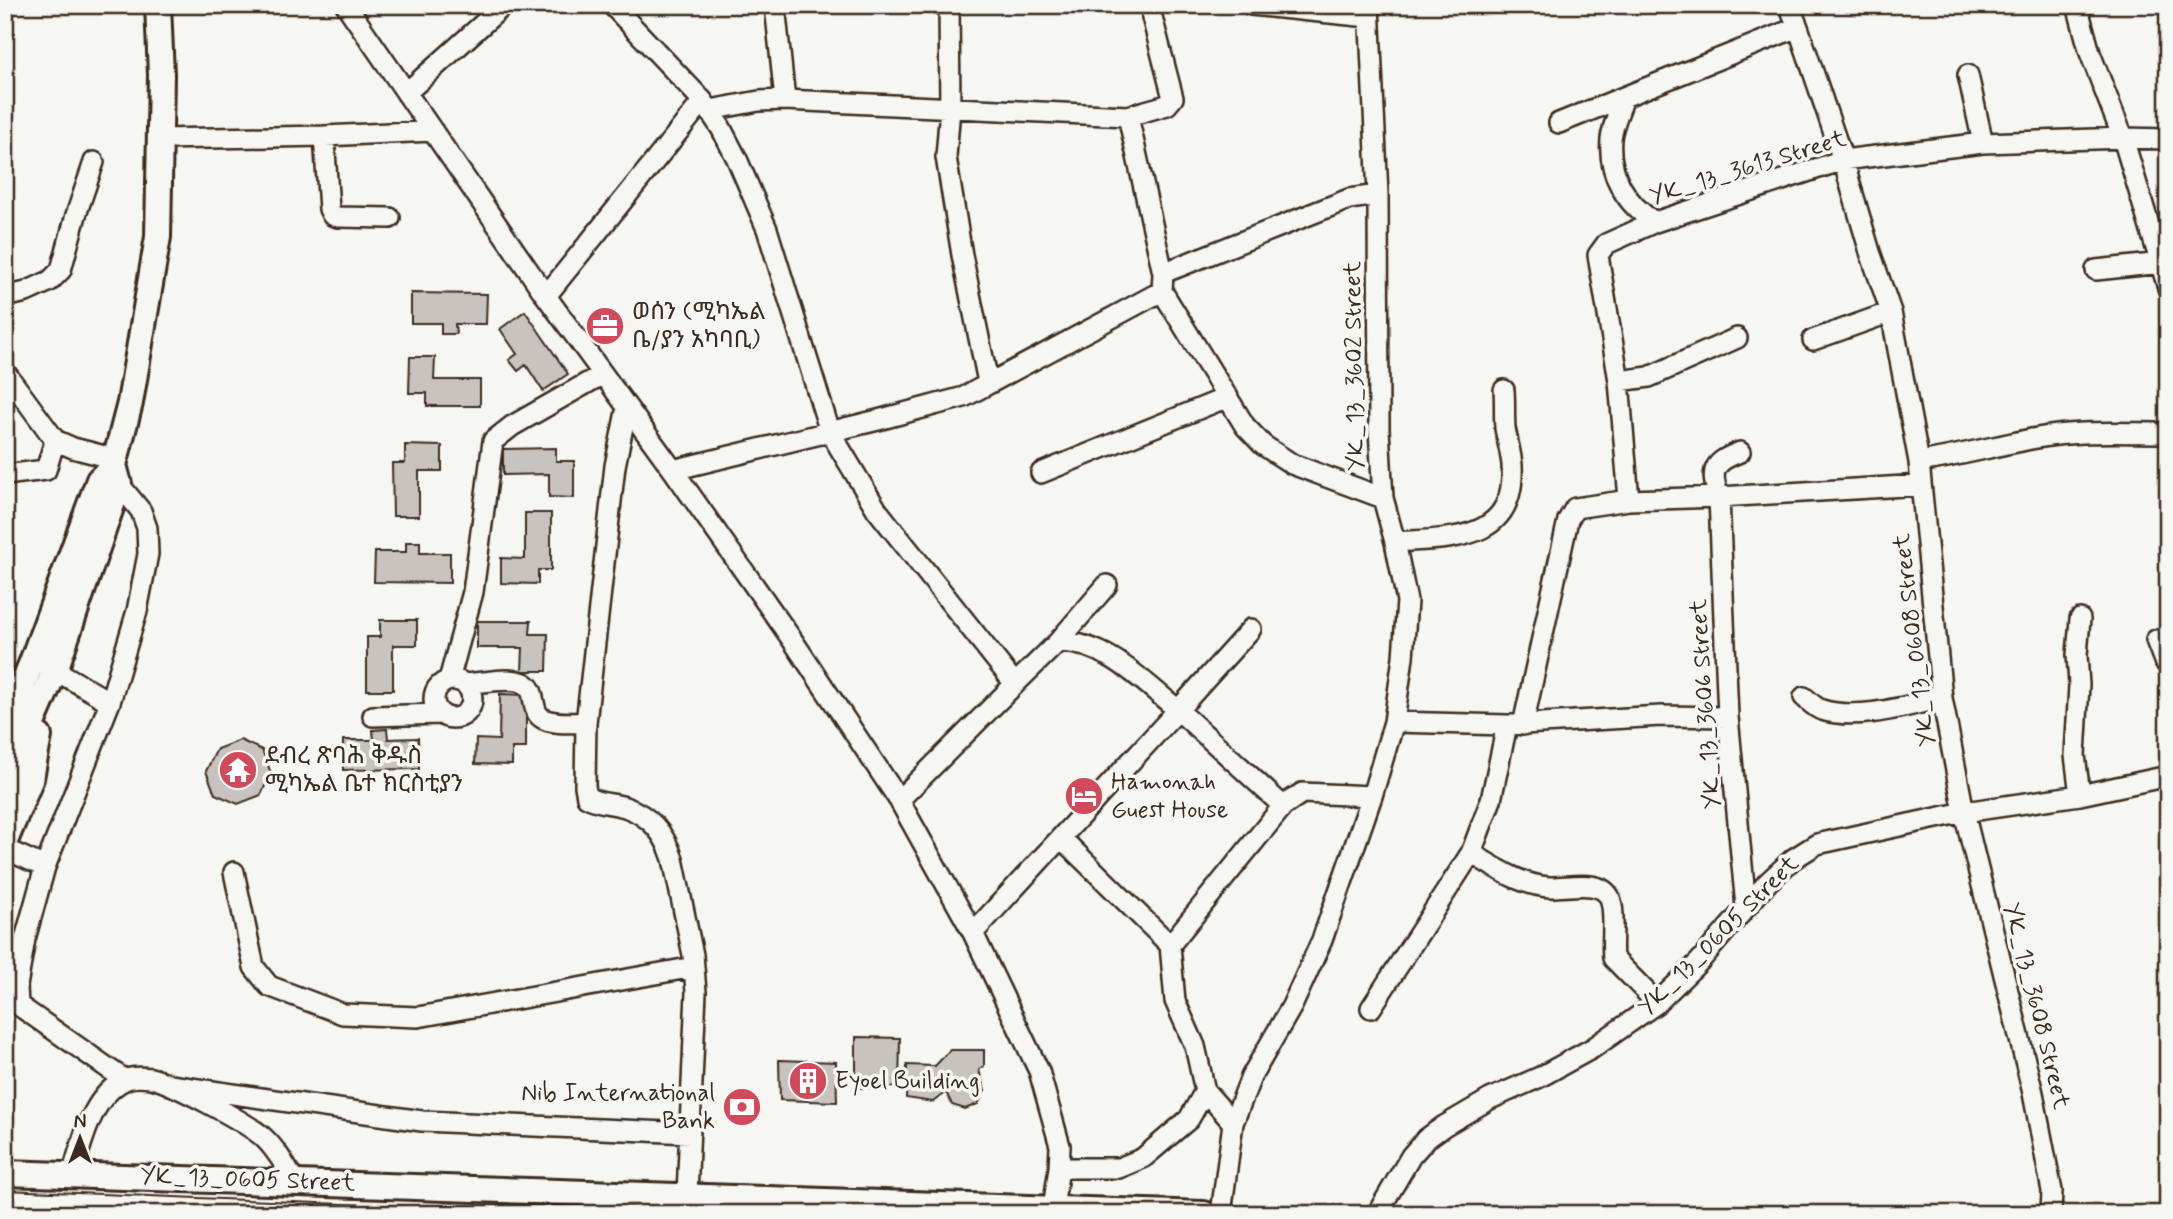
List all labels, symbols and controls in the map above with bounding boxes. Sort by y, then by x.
street label: YK_13_3613 Street [1646,123,1850,213]
street label: YK_13_3602 Street [1338,261,1372,471]
place label: ወሰን (ሚካኤል ቤ/ያን አካባቢ) [632,297,765,356]
office icon: ወሰን (ሚካኤል ቤ/ያን አካባቢ) [584,305,626,347]
street label: YK_13_0608 Street [1887,532,1943,748]
street label: YK_13_3606 Street [1683,598,1729,810]
place label: ደብረ ጽባሕ ቅዱስ ሚካኤል ቤተ ክርስቲያን [265,741,463,800]
temple icon: ደብረ ጽባሕ ቅዱስ ሚካኤል ቤተ ክርስቲያን [217,749,259,791]
place label: Hamonah Guest House [1111,767,1228,826]
hotel icon: Hamonah Guest House [1063,775,1105,817]
street label: YK_13_0605 Street [1632,849,1806,1023]
street label: YK_13_3608 Street [1995,900,2077,1112]
building icon: Eyoel Building [787,1060,829,1102]
place label: Eyoel Building [835,1066,980,1097]
place label: Nib International Bank [521,1078,715,1137]
bank icon: Nib International Bank [721,1086,763,1128]
north arrow [46,1104,116,1174]
text: N [74,1110,86,1135]
street label: YK_13_0605 Street [140,1161,356,1199]

